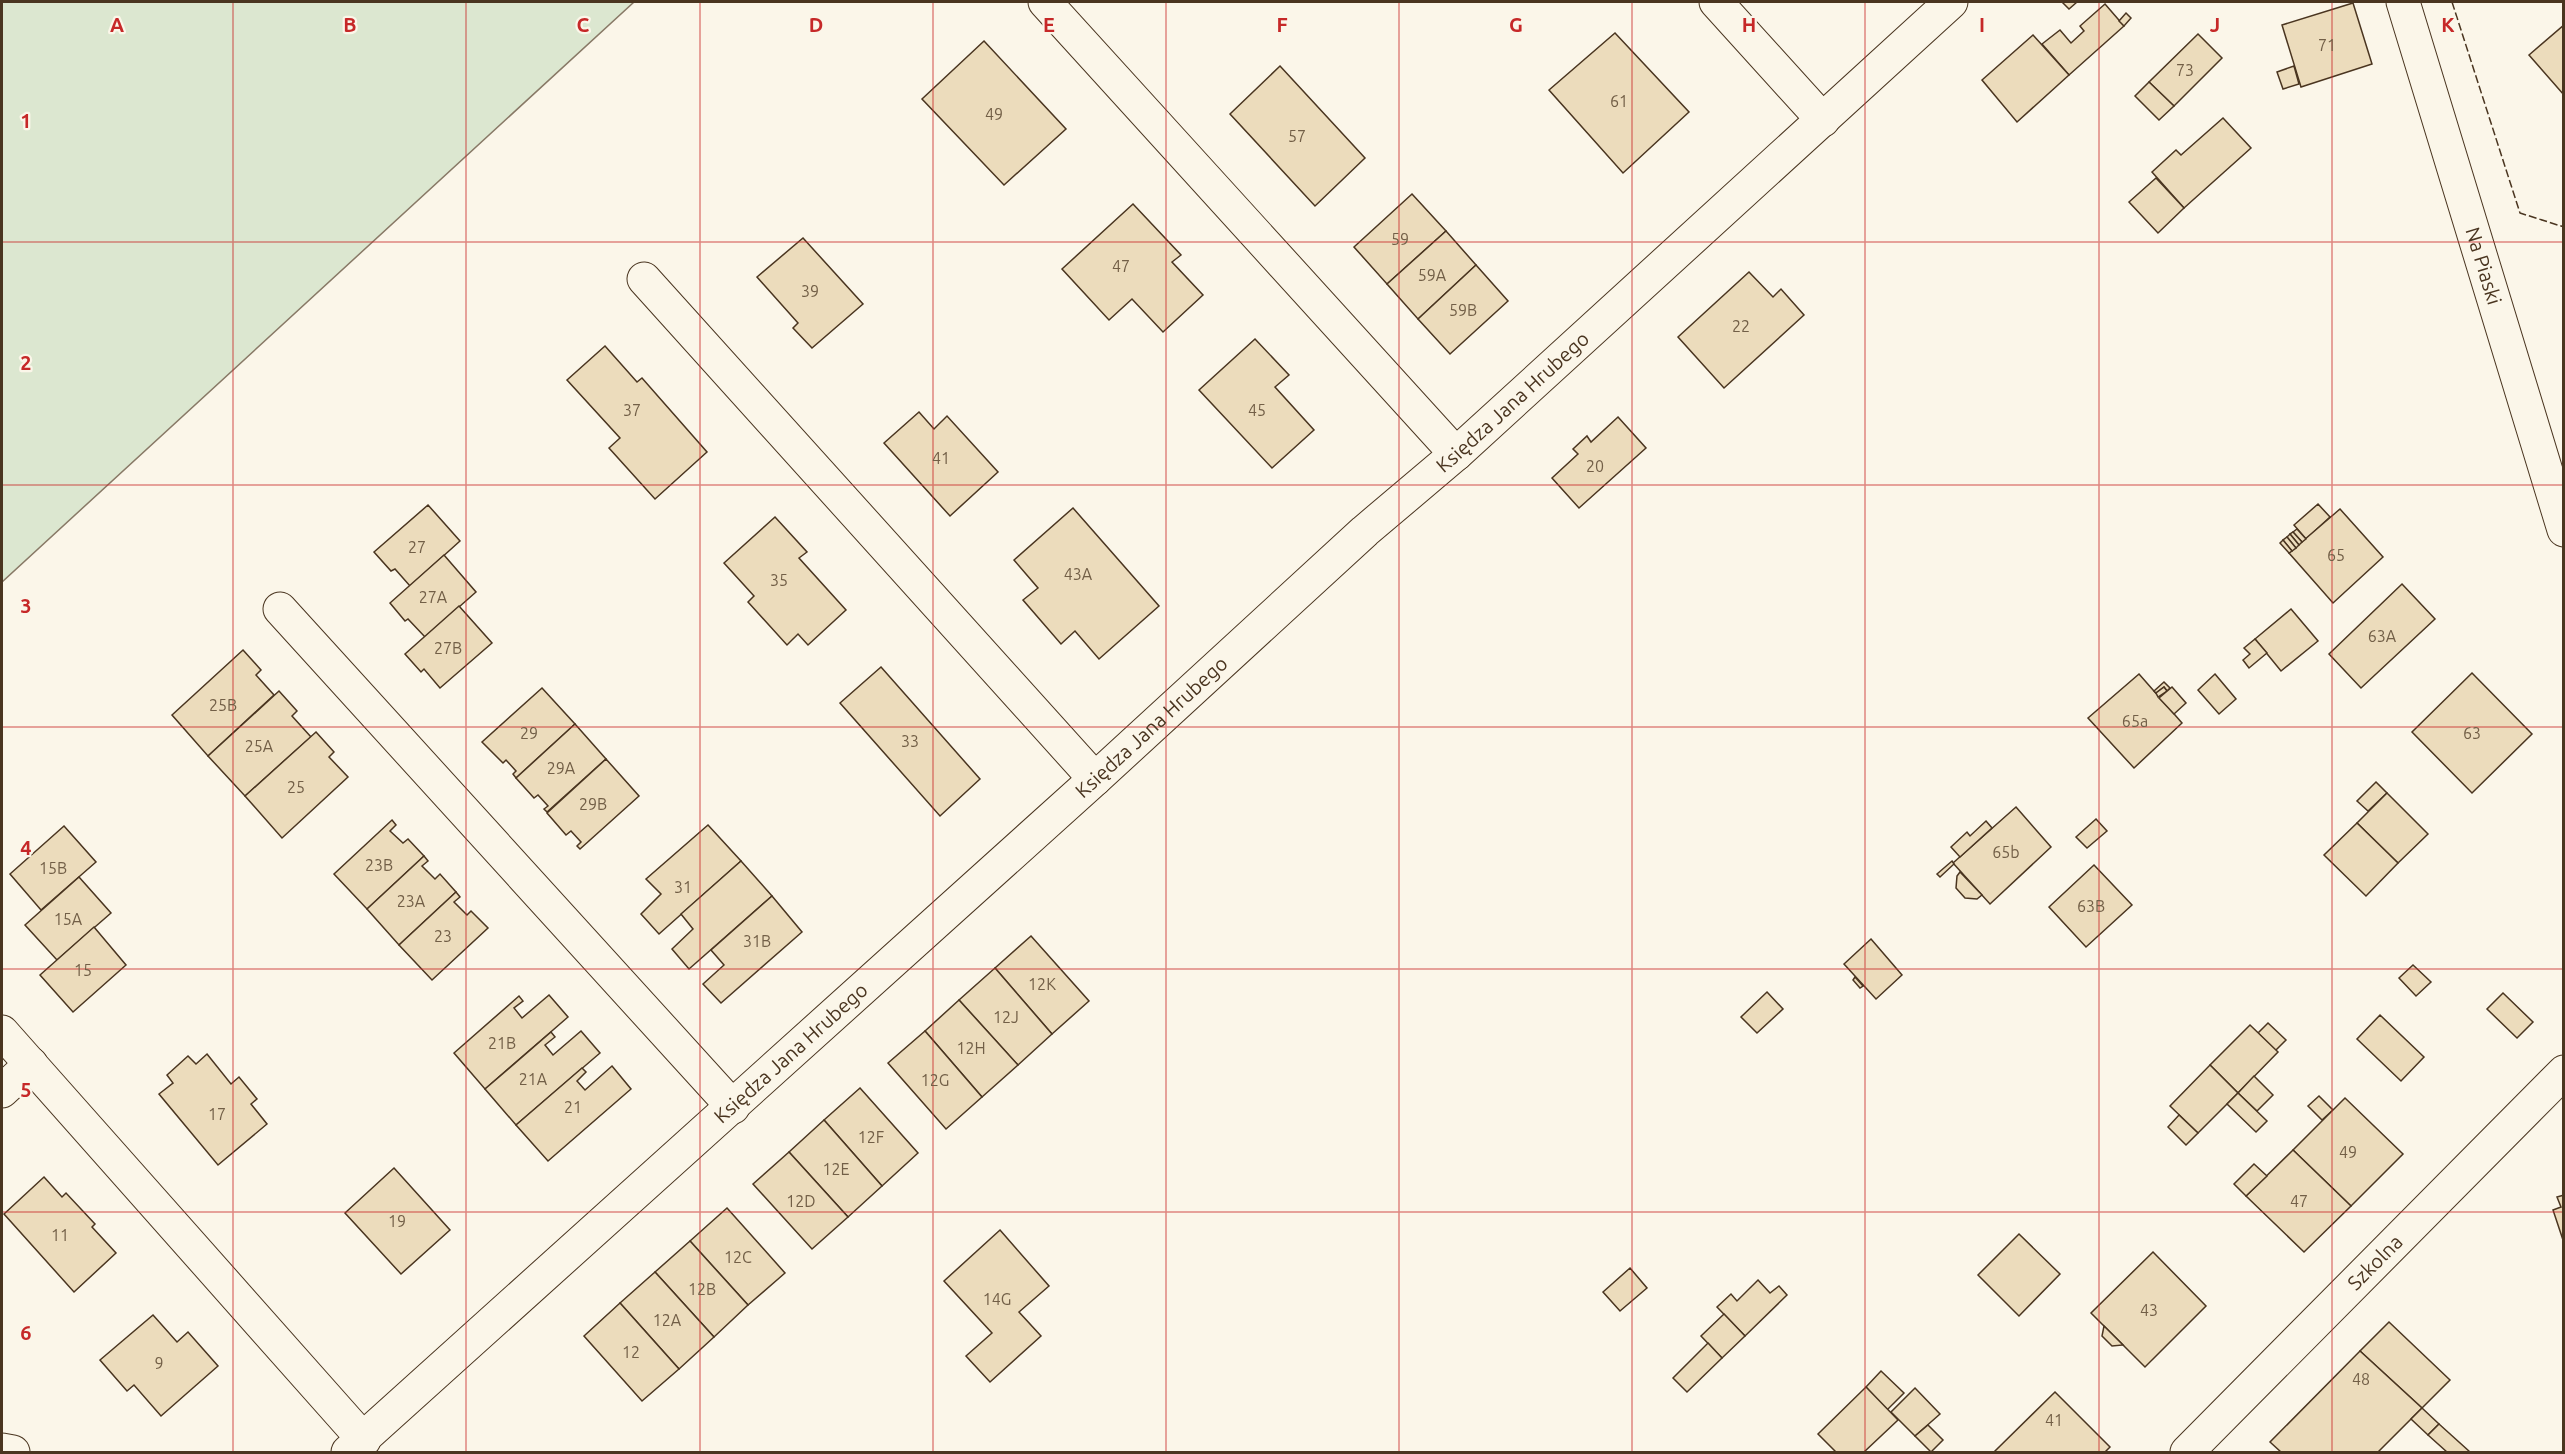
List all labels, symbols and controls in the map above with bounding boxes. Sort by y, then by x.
text: A [110,13,124,36]
text: B [343,13,357,36]
text: C [577,13,590,36]
text: D [809,13,823,36]
text: E [1043,13,1055,36]
text: F [1276,13,1288,36]
text: G [1509,13,1523,36]
text: H [1742,13,1756,36]
text: I [1979,13,1985,36]
text: J [2210,13,2220,36]
text: K [2441,13,2455,36]
house number: 71 [2318,36,2336,54]
house number: 73 [2176,61,2194,79]
house number: 61 [1610,92,1628,110]
house number: 49 [985,105,1003,123]
text: 1 [20,109,32,132]
house number: 57 [1288,127,1306,145]
street label: Na Piaski [2461,224,2507,307]
house number: 59 [1391,230,1409,248]
house number: 47 [1112,257,1130,275]
house number: 59A [1418,266,1447,284]
house number: 39 [801,282,819,300]
house number: 59B [1449,301,1477,319]
house number: 22 [1732,317,1750,335]
street label: Księdza Jana Hrubego [1431,327,1593,477]
text: 2 [20,351,32,374]
house number: 37 [623,401,641,419]
house number: 45 [1248,401,1266,419]
house number: 41 [932,449,950,467]
house number: 20 [1586,457,1604,475]
house number: 27 [408,538,426,556]
house number: 65 [2327,546,2345,564]
house number: 43A [1064,565,1093,583]
house number: 35 [770,571,788,589]
house number: 27A [419,588,448,606]
text: 3 [20,594,32,617]
house number: 63A [2368,627,2397,645]
house number: 27B [434,639,462,657]
street label: Księdza Jana Hrubego [1070,651,1232,802]
house number: 25B [209,696,237,714]
house number: 65a [2122,712,2148,730]
house number: 29 [520,724,538,742]
house number: 63 [2463,724,2481,742]
house number: 33 [901,732,919,750]
house number: 25A [245,737,274,755]
house number: 29A [547,759,576,777]
house number: 25 [287,778,305,796]
house number: 29B [579,795,607,813]
text: 4 [20,836,32,859]
house number: 65b [1992,843,2020,861]
house number: 23B [365,856,393,874]
house number: 15B [39,859,67,877]
house number: 31 [674,878,692,896]
house number: 23A [397,892,426,910]
house number: 63B [2077,897,2105,915]
house number: 15A [54,910,83,928]
house number: 23 [434,927,452,945]
house number: 31B [743,932,771,950]
house number: 15 [74,961,92,979]
house number: 12K [1028,975,1056,993]
street label: Księdza Jana Hrubego [709,978,872,1128]
house number: 12J [993,1008,1019,1026]
house number: 21B [488,1034,516,1052]
house number: 12H [956,1039,986,1057]
house number: 21A [519,1070,548,1088]
house number: 12G [921,1071,949,1089]
text: 5 [20,1078,32,1101]
house number: 21 [564,1098,582,1116]
house number: 17 [208,1105,226,1123]
house number: 12F [858,1128,884,1146]
house number: 49 [2339,1143,2357,1161]
house number: 12E [822,1160,850,1178]
house number: 12D [786,1192,816,1210]
house number: 47 [2290,1192,2308,1210]
house number: 19 [388,1212,406,1230]
house number: 11 [51,1226,69,1244]
street label: Szkolna [2343,1230,2407,1294]
house number: 12C [724,1248,752,1266]
house number: 12B [688,1280,716,1298]
house number: 14G [983,1290,1011,1308]
house number: 43 [2140,1301,2158,1319]
house number: 12A [653,1311,682,1329]
text: 6 [20,1321,32,1344]
house number: 12 [622,1343,640,1361]
house number: 9 [154,1354,164,1372]
house number: 48 [2352,1370,2370,1388]
house number: 41 [2045,1411,2063,1429]

